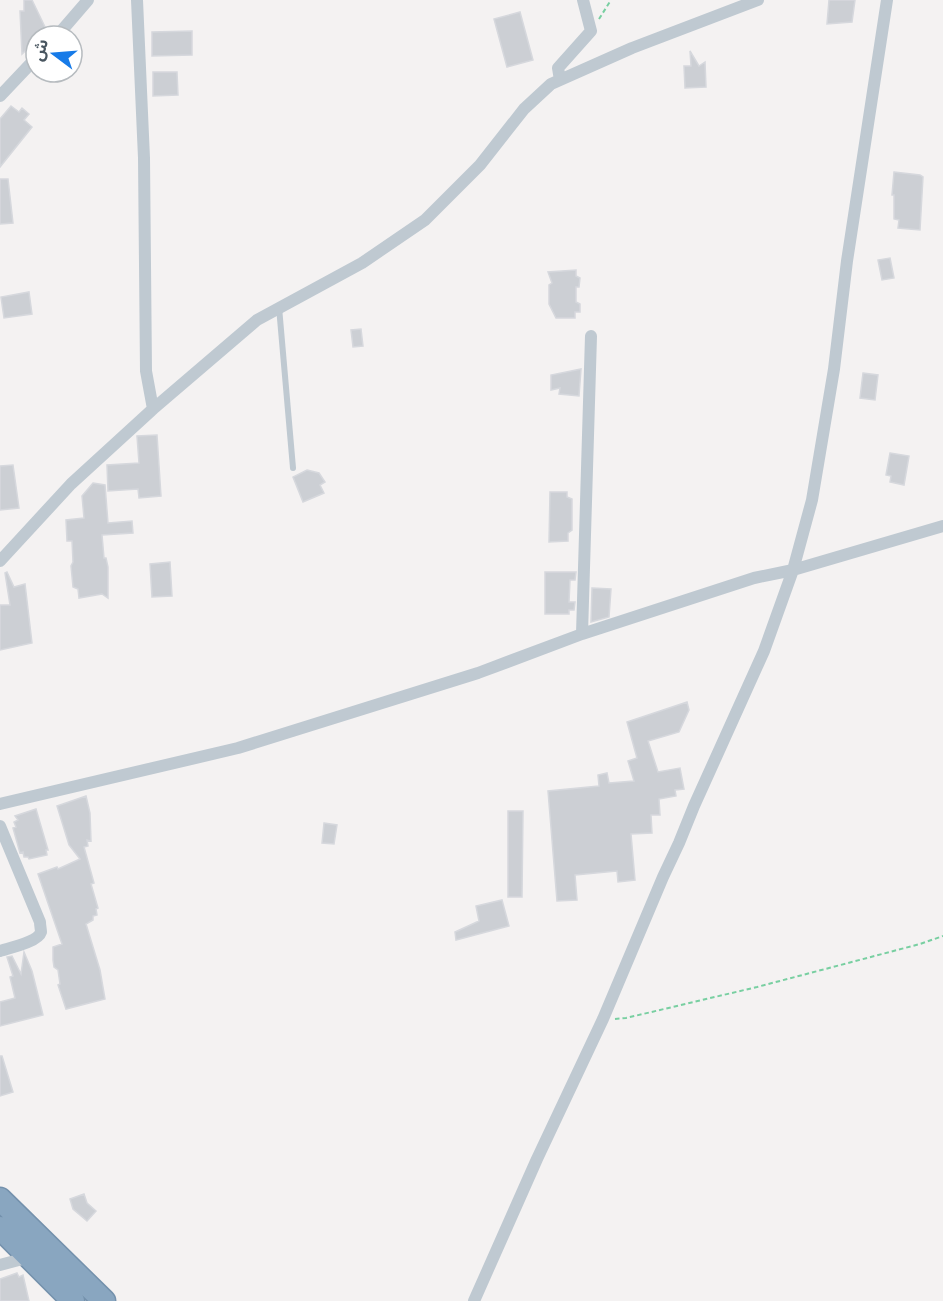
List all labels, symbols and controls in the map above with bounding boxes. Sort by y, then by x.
north arrow [24,24,84,84]
text: ش [28,37,52,63]

